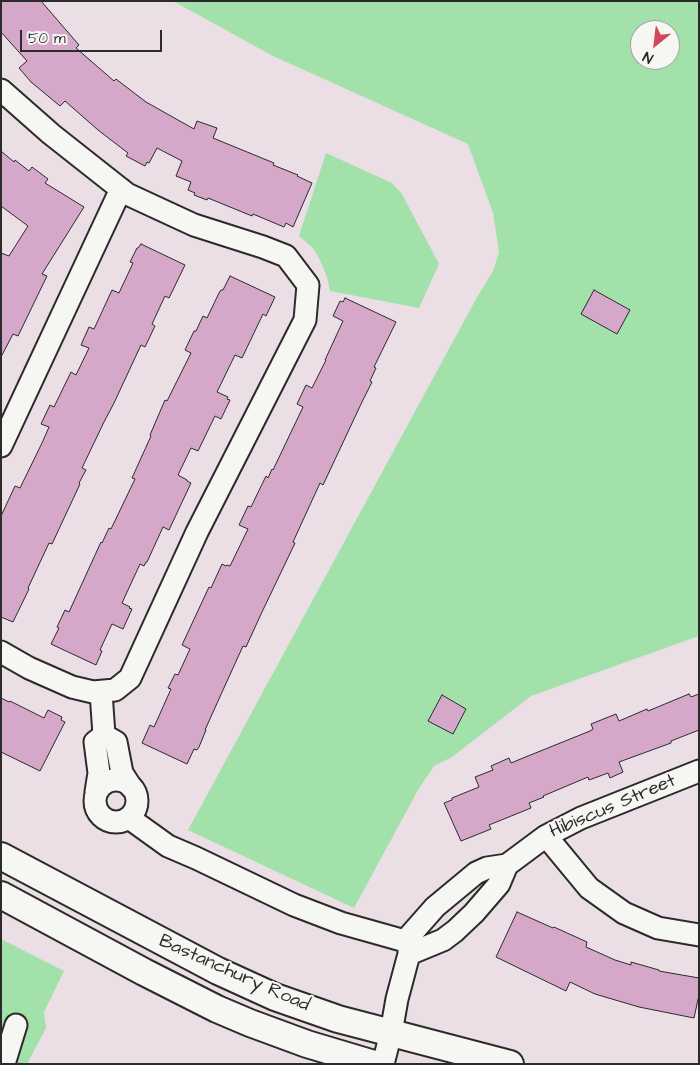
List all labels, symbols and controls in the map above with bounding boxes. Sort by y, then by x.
scale bar [22,20,165,52]
north arrow [630,20,680,70]
text: 50 m [28,28,66,49]
text: N [640,46,657,68]
street label: Hibiscus Street [546,770,680,844]
street label: Bastanchury Road [155,930,313,1018]

